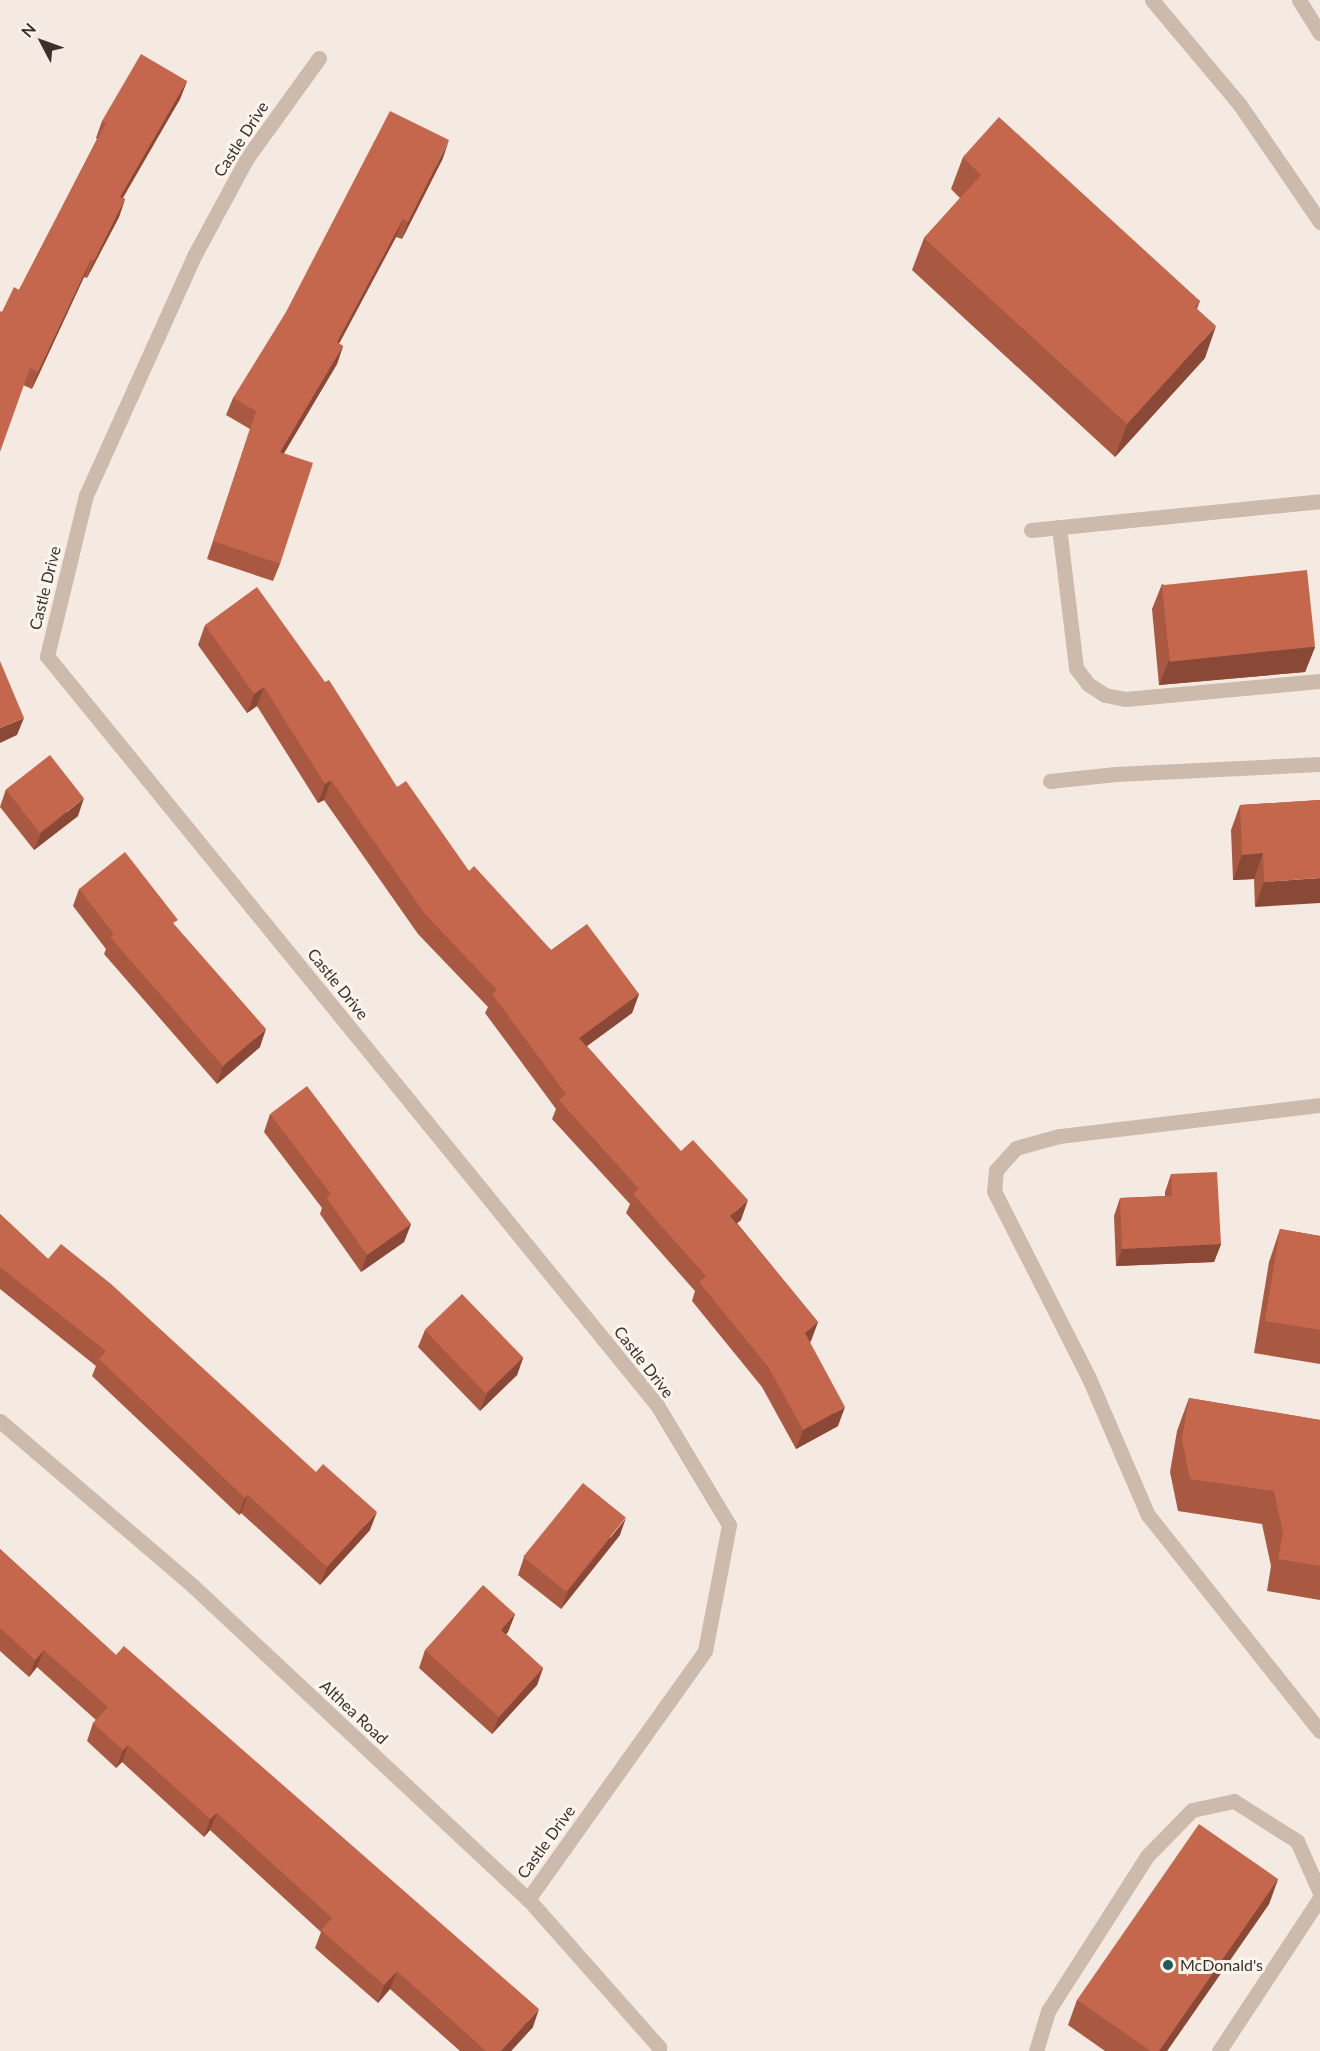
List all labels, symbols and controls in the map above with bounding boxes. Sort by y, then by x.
north arrow [12,12,72,72]
text: N [17,19,39,41]
street label: Castle Drive [210,98,272,180]
street label: Castle Drive [25,544,65,632]
street label: Castle Drive [304,945,372,1023]
street label: Castle Drive [610,1322,678,1402]
street label: Althea Road [316,1676,392,1748]
street label: Castle Drive [513,1802,579,1882]
place label: McDonald's [1180,1955,1263,1975]
marker: McDonald's [1161,1958,1175,1972]

